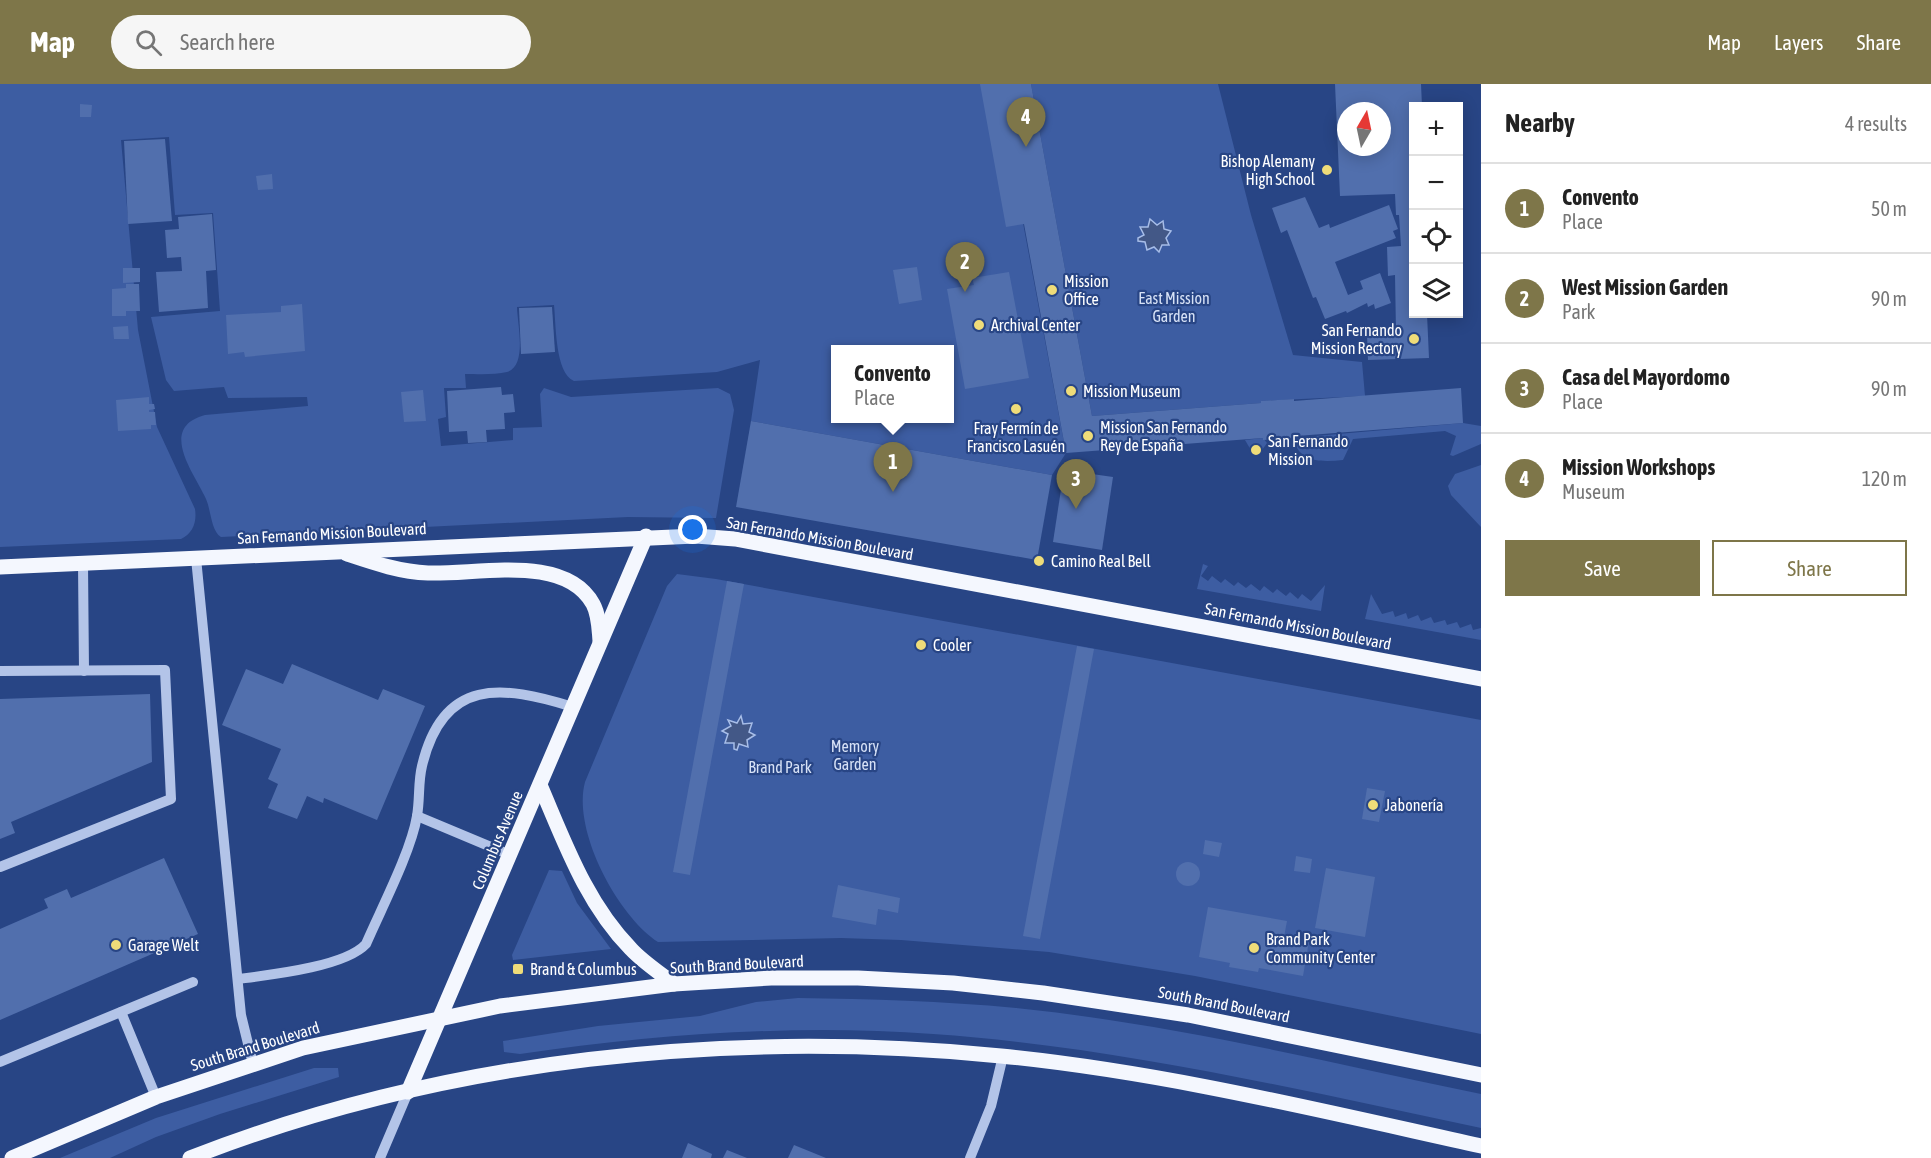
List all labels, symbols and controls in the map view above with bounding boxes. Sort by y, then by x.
search box [111,15,531,69]
text: Map [30,26,75,58]
icon: search [132,26,165,59]
text: Search here [180,29,275,55]
text: Map [1707,30,1741,54]
text: Layers [1774,30,1824,54]
text: Share [1857,30,1901,54]
pin: 4 [1006,98,1046,147]
north arrow [1337,102,1391,156]
map controls [1409,102,1463,318]
button: + [1409,102,1463,156]
text: Nearby [1505,108,1575,138]
text: 4 results [1845,112,1907,135]
place label: Bishop Alemany High School [1221,152,1316,189]
button: − [1409,156,1463,210]
marker: Bishop Alemany High School [1320,163,1334,177]
text: Convento [1562,184,1639,210]
text: 1 [1520,197,1529,220]
text: 50 m [1871,197,1907,220]
button: locate [1409,210,1463,264]
text: Place [1562,210,1603,233]
pin: 2 [946,242,984,292]
button: layers [1409,264,1463,318]
place label: Mission Office [1064,272,1109,308]
text: West Mission Garden [1562,274,1728,300]
marker: Mission Office [1045,283,1059,297]
text: 2 [1520,287,1529,310]
text: 90 m [1871,287,1907,310]
park label: East Mission Garden [1138,289,1210,325]
text: Park [1562,300,1595,323]
place label: Archival Center [991,316,1080,334]
marker: Archival Center [972,318,986,332]
place label: San Fernando Mission Rectory [1311,321,1402,358]
marker: San Fernando Mission Rectory [1407,332,1421,346]
popup [831,345,954,423]
text: Convento [854,360,931,386]
text: Casa del Mayordomo [1562,364,1730,390]
text: 3 [1520,377,1529,400]
text: 90 m [1871,377,1907,400]
place label: Mission Museum [1083,382,1180,400]
marker: Mission Museum [1064,384,1078,398]
text: Place [854,386,895,409]
text: Place [1562,390,1603,413]
marker: Fray Fermín de Francisco Lasuén [1009,402,1023,416]
place label: Mission San Fernando Rey de España [1100,418,1227,455]
place label: Fray Fermín de Francisco Lasuén [967,419,1065,455]
marker: Mission San Fernando Rey de España [1081,429,1095,443]
place label: San Fernando Mission [1268,432,1348,468]
pin: 1 [874,442,912,492]
marker: San Fernando Mission [1249,443,1263,457]
text: Mission Workshops [1562,454,1715,480]
pin: 3 [1056,460,1096,509]
text: 4 [1520,467,1529,490]
text: 120 m [1862,467,1907,490]
text: Museum [1562,480,1625,503]
street label: San Fernando Mission Boulevard [725,513,915,563]
your location [678,515,707,544]
street label: San Fernando Mission Boulevard [237,519,427,547]
button: Save [1505,540,1700,596]
button: Share [1712,540,1907,596]
place label: Camino Real Bell [1051,552,1152,570]
marker: Camino Real Bell [1032,554,1046,568]
street label: San Fernando Mission Boulevard [1203,599,1393,653]
place label: Cooler [933,636,972,654]
marker: Cooler [914,638,928,652]
park label: Memory Garden [831,737,880,773]
park label: Brand Park [748,758,812,776]
street label: Columbus Avenue [468,788,526,892]
place label: Jabonería [1385,796,1444,814]
marker: Jabonería [1366,798,1380,812]
place label: Brand Park Community Center [1266,930,1375,967]
place label: Garage Welt [128,936,199,955]
marker: Garage Welt [109,938,123,952]
marker: Brand Park Community Center [1247,941,1261,955]
street label: South Brand Boulevard [670,952,804,976]
place label: Brand & Columbus [530,960,637,978]
marker: Brand & Columbus [511,962,525,976]
street label: South Brand Boulevard [1157,982,1291,1026]
street label: South Brand Boulevard [188,1018,322,1074]

